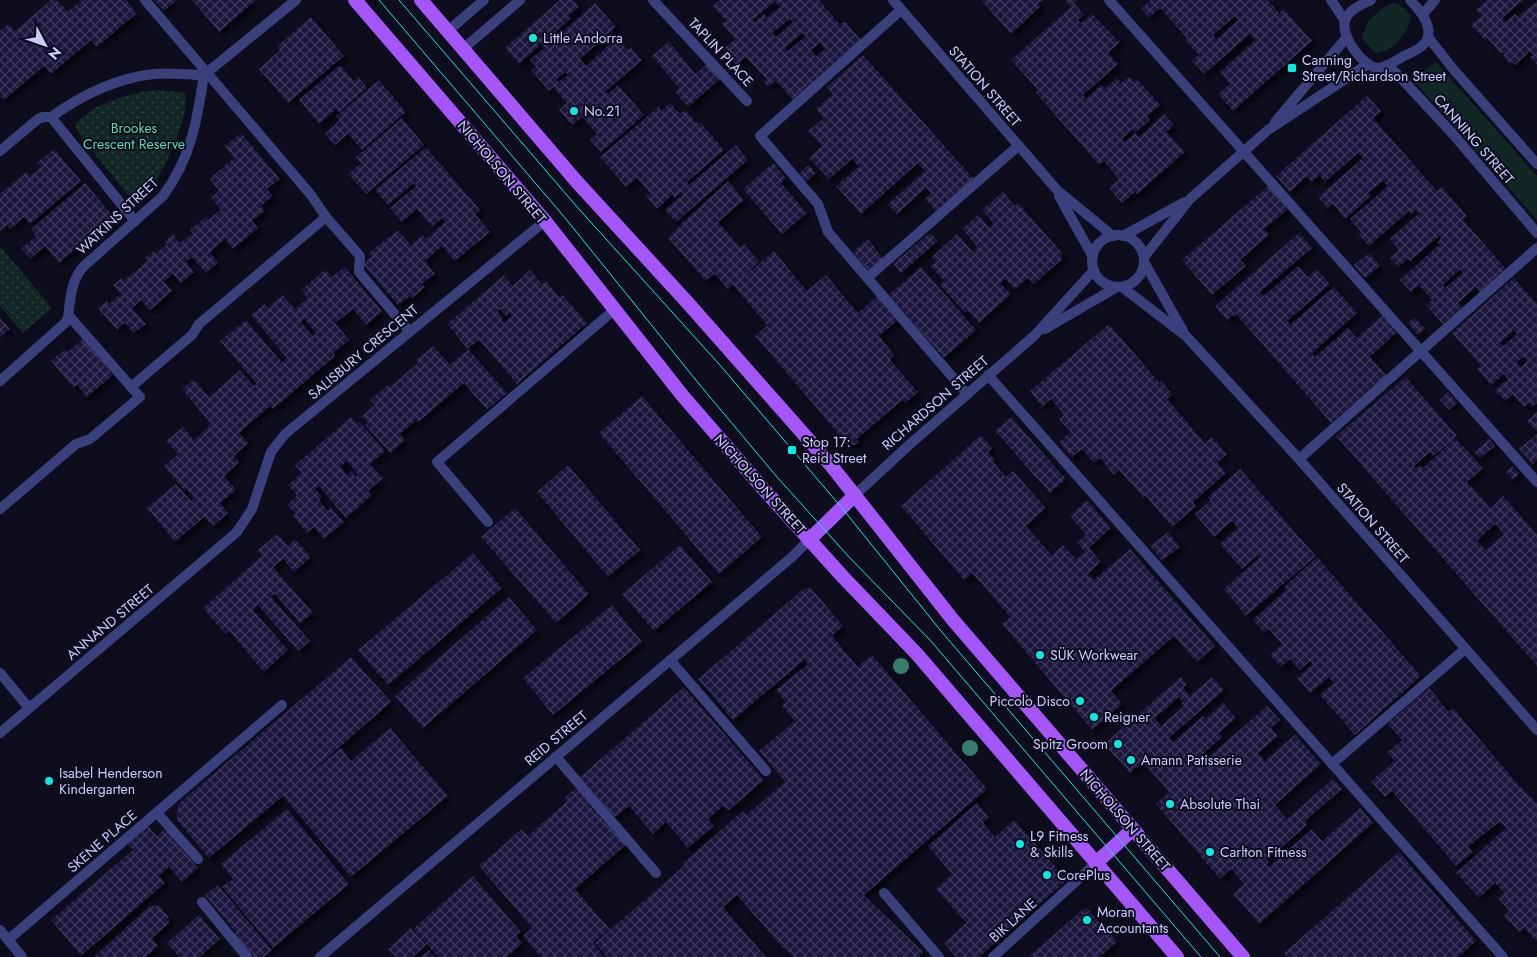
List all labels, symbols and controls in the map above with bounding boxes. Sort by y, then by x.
street label: TAPLIN PLACE [684,13,758,91]
north arrow [20,20,70,70]
place label: Little Andorra [543,28,623,48]
marker: Little Andorra [527,32,539,44]
street label: STATION STREET [944,41,1026,131]
text: N [44,43,66,64]
place label: Canning Street/Richardson Street [1302,50,1447,86]
marker: Canning Street/Richardson Street [1286,62,1298,74]
street label: CANNING STREET [1429,90,1519,189]
place label: No.21 [584,101,620,121]
marker: No.21 [568,105,580,117]
street label: NICHOLSON STREET [453,116,551,228]
park label: Brookes Crescent Reserve [83,118,185,154]
street label: WATKINS STREET [72,172,163,259]
street label: SALISBURY CRESCENT [304,300,423,404]
street label: RICHARDSON STREET [877,351,993,455]
street label: NICHOLSON STREET [709,429,811,539]
place label: Stop 17: Reid Street [802,432,867,468]
marker: Stop 17: Reid Street [786,444,798,456]
street label: STATION STREET [1332,478,1414,568]
street label: ANNAND STREET [62,579,158,665]
place label: SÜK Workwear [1050,645,1138,665]
marker: SÜK Workwear [1034,649,1046,661]
place label: Piccolo Disco [989,691,1070,711]
marker: Piccolo Disco [1074,695,1086,707]
street label: REID STREET [520,705,592,770]
place label: Reigner [1104,707,1150,727]
marker: Reigner [1088,711,1100,723]
place label: Spitz Groom [1033,734,1108,754]
marker: Spitz Groom [1112,738,1124,750]
place label: Amann Patisserie [1141,750,1242,770]
marker: Amann Patisserie [1125,754,1137,766]
place label: Isabel Henderson Kindergarten [59,763,163,799]
street label: NICHOLSON STREET [1075,765,1175,876]
marker: Isabel Henderson Kindergarten [43,775,55,787]
place label: Absolute Thai [1180,794,1260,814]
marker: Absolute Thai [1164,798,1176,810]
street label: SKENE PLACE [63,805,141,877]
place label: L9 Fitness & Skills [1030,826,1089,862]
marker: L9 Fitness & Skills [1014,838,1026,850]
place label: Carlton Fitness [1220,842,1307,862]
marker: Carlton Fitness [1204,846,1216,858]
place label: CorePlus [1057,865,1110,885]
marker: CorePlus [1041,869,1053,881]
street label: BIK LANE [985,893,1041,947]
place label: Moran Accountants [1097,902,1169,938]
marker: Moran Accountants [1081,914,1093,926]

